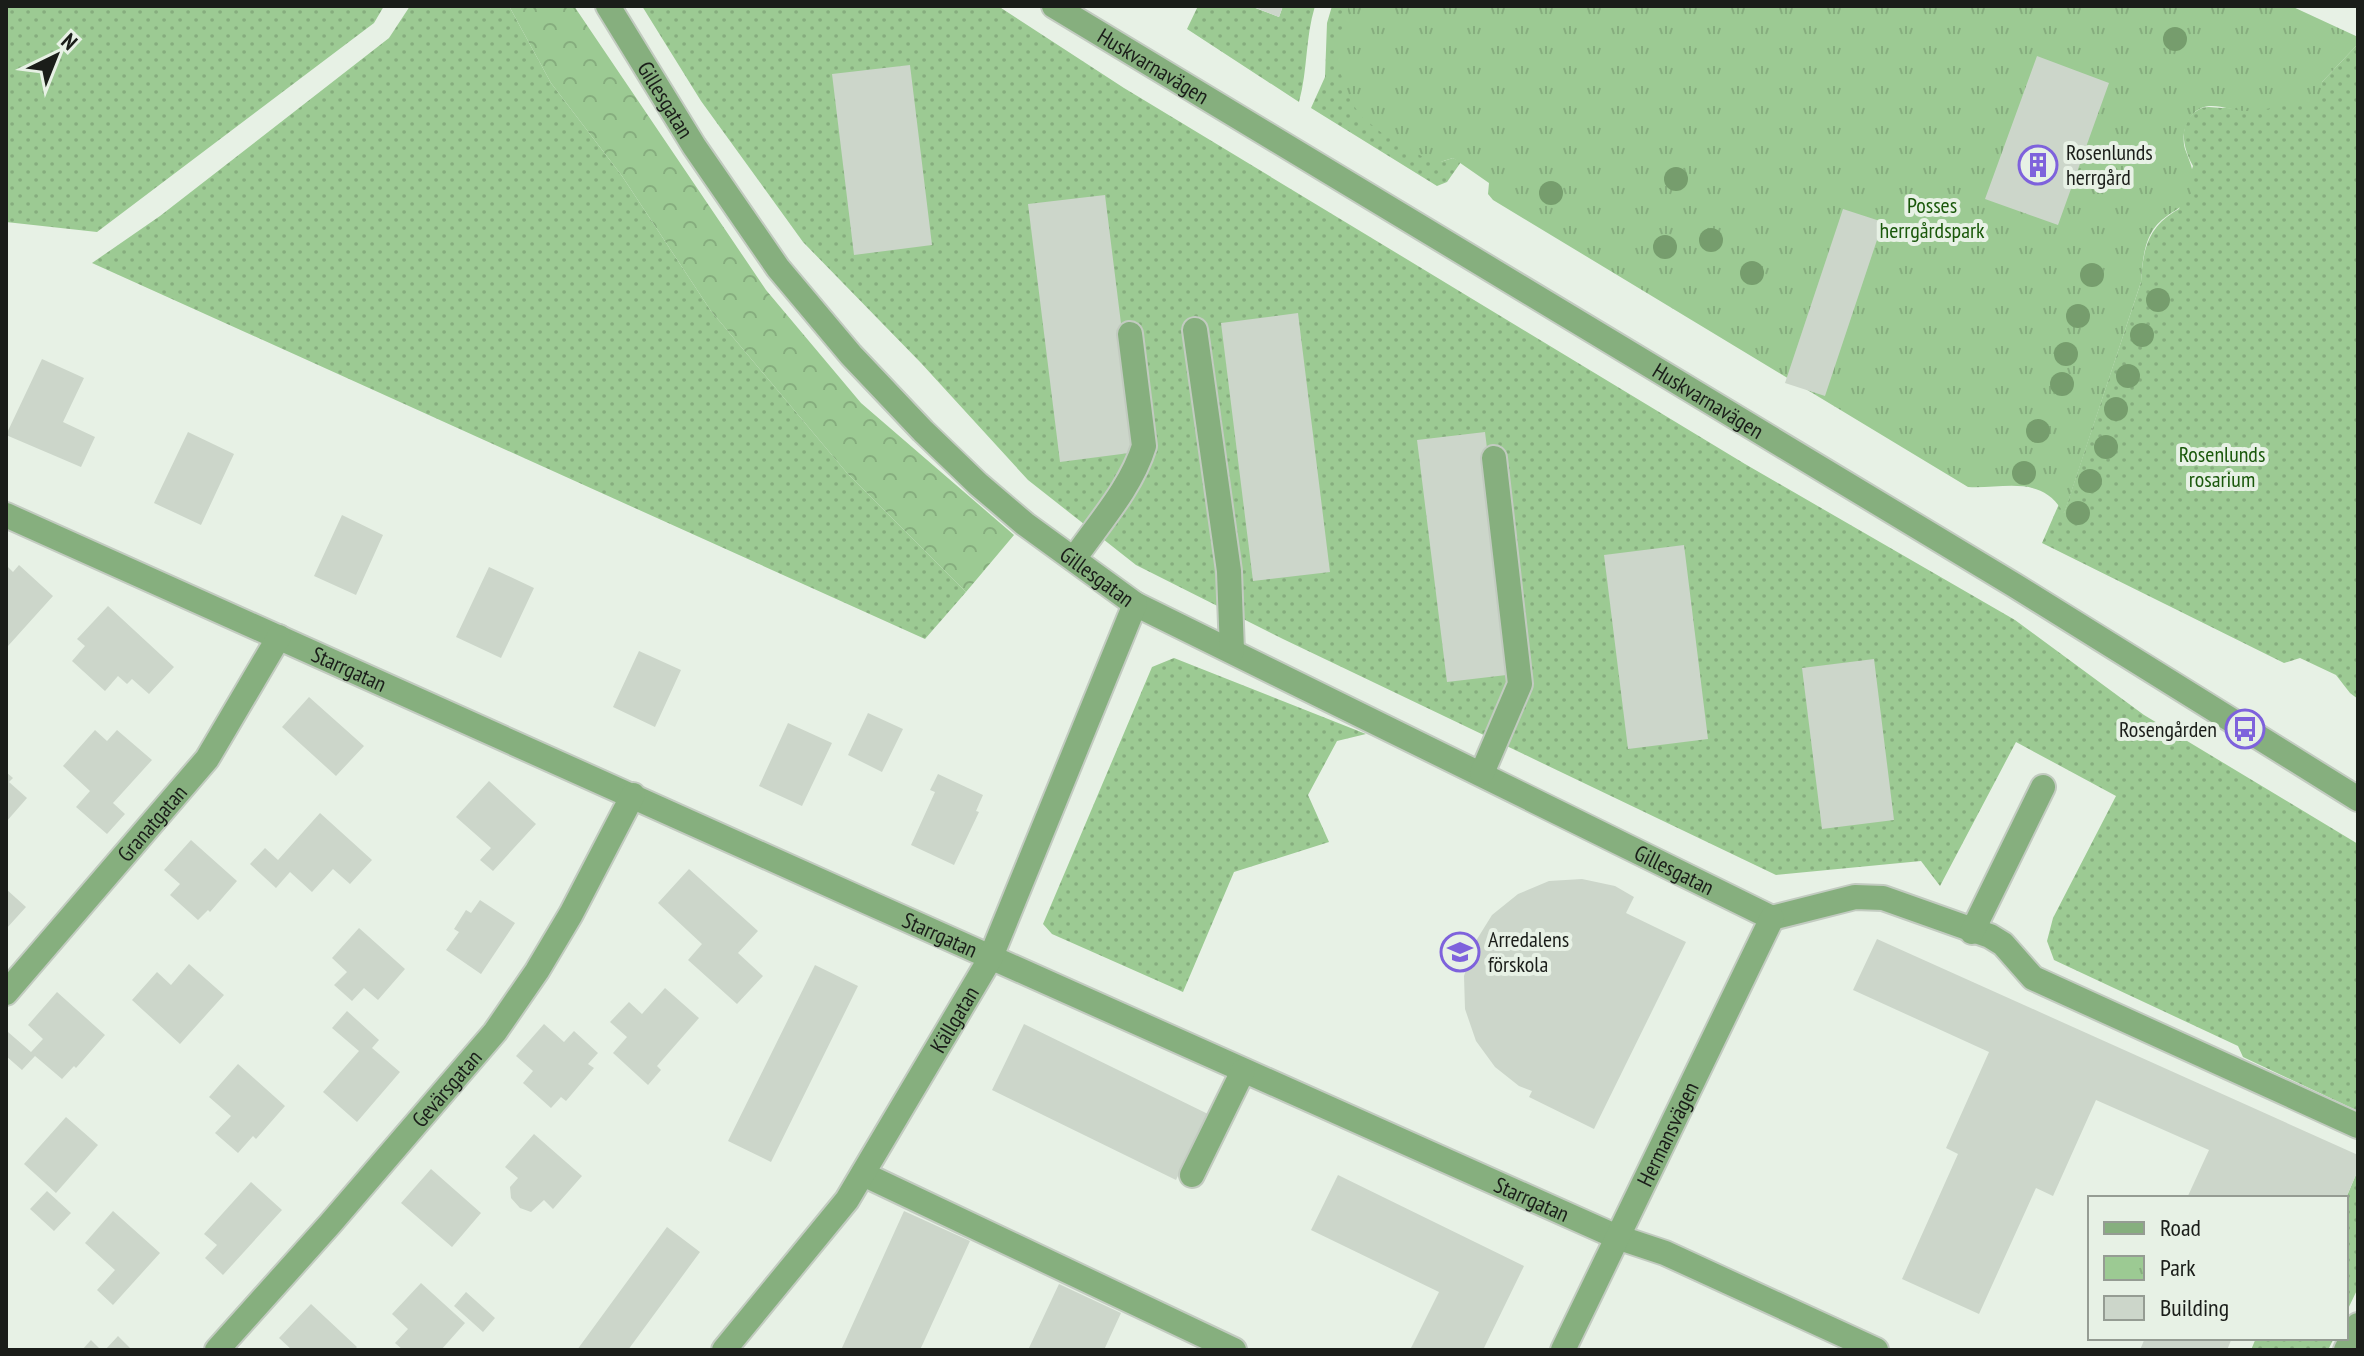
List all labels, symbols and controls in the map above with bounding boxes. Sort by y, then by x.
north arrow [16,16,96,96]
street label: Huskvarnavägen [1093,22,1214,110]
text: N [56,27,84,56]
street label: Gillesgatan [631,56,700,143]
place label: Rosenlunds herrgård [2066,138,2153,191]
building icon: Rosenlunds herrgård [2017,144,2059,186]
park label: Posses herrgårdspark [1879,191,1985,244]
street label: Huskvarnavägen [1648,356,1769,445]
park label: Rosenlunds rosarium [2179,440,2265,493]
street label: Gillesgatan [1054,540,1140,613]
street label: Starrgatan [307,640,391,698]
bus stop icon: Rosengården [2224,708,2266,750]
place label: Rosengården [2119,715,2217,743]
street label: Granatgatan [111,779,193,867]
street label: Gillesgatan [1630,838,1719,901]
street label: Starrgatan [898,906,982,964]
place label: Arredalens förskola [1488,925,1569,978]
school or university icon: Arredalens förskola [1439,931,1481,973]
street label: Källgatan [924,981,985,1058]
street label: Gevärsgatan [405,1044,488,1133]
street label: Hermansvägen [1630,1077,1705,1191]
street label: Starrgatan [1490,1170,1574,1228]
legend [2088,1196,2348,1340]
text: Road [2160,1212,2201,1243]
text: Park [2160,1252,2196,1283]
text: Building [2160,1292,2229,1323]

